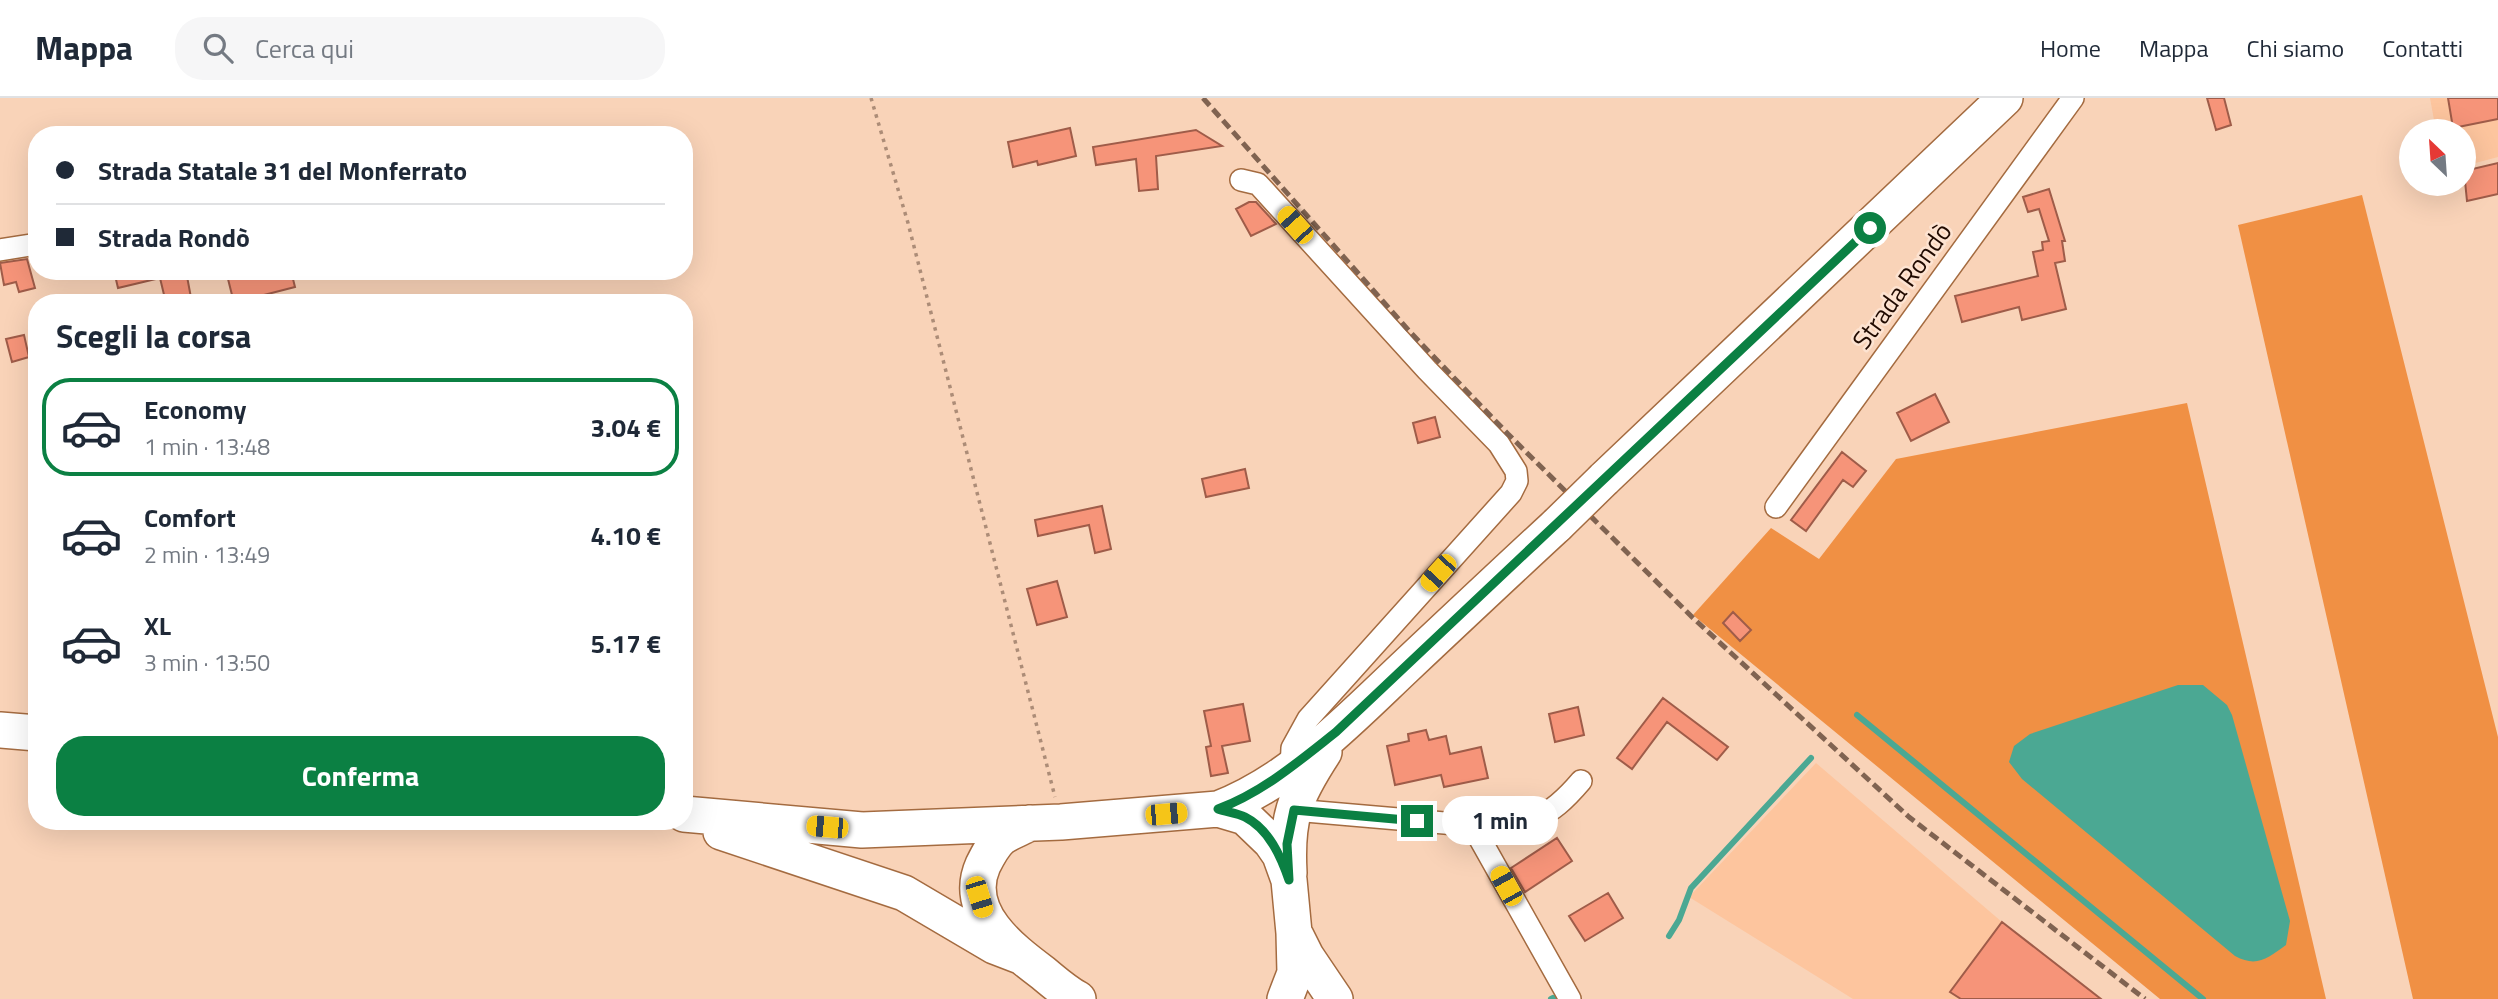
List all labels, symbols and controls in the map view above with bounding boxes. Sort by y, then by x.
search box [175,17,665,80]
text: Mappa [35,23,133,73]
icon: search [199,29,237,67]
text: Cerca qui [255,29,354,68]
text: Home [2040,30,2101,66]
text: Mappa [2139,30,2208,66]
text: Chi siamo [2246,30,2344,66]
text: Contatti [2382,30,2463,66]
north arrow [2399,119,2476,196]
map controls [2399,119,2476,196]
text: Strada Statale 31 del Monferrato [98,151,467,190]
car [1274,202,1317,248]
route start [1854,212,1886,244]
street label: Strada Rondò [1842,214,1961,357]
text: Strada Rondò [98,218,250,257]
text: Scegli la corsa [56,312,251,360]
text: Economy [144,390,246,429]
icon: car [60,396,123,459]
text: 3.04 € [590,408,661,447]
text: 1 min · 13:48 [144,429,270,464]
text: Comfort [144,498,236,537]
icon: car [60,504,123,567]
text: 4.10 € [590,516,661,555]
text: 2 min · 13:49 [144,537,270,572]
car [1417,550,1460,596]
text: XL [144,606,171,645]
icon: car [60,612,123,675]
text: 5.17 € [590,624,661,663]
text: 3 min · 13:50 [144,645,270,680]
button: Conferma [56,736,665,816]
callout: 1 min [1442,796,1557,846]
car [1145,802,1188,826]
text: 1 min [1472,803,1528,838]
route end [1401,805,1433,837]
car [806,815,849,839]
car [1487,863,1526,909]
car [963,874,996,920]

